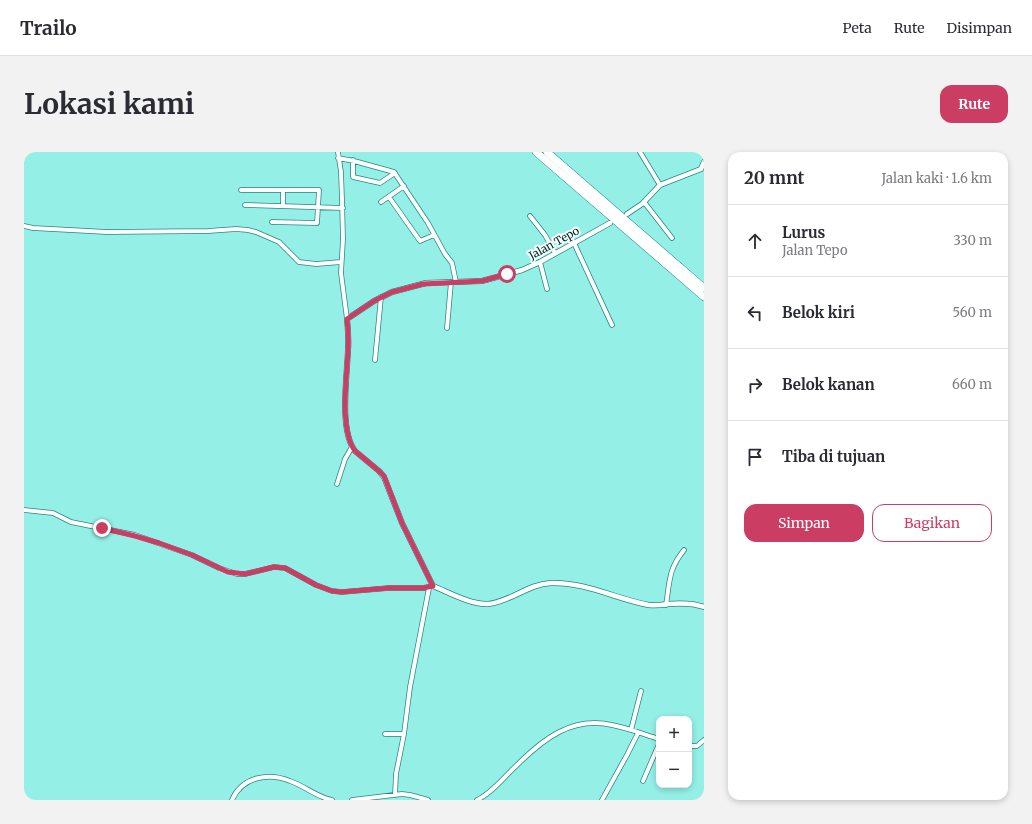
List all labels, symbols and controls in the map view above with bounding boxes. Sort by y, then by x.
text: Trailo [20,16,77,40]
text: Peta [843,19,872,37]
text: Rute [894,19,925,37]
text: Disimpan [947,19,1012,37]
button: Rute [940,85,1008,123]
text: Lokasi kami [24,86,194,122]
text: 20 mnt [744,167,804,189]
text: Jalan kaki · 1.6 km [882,170,992,187]
street label: Jalan Tepo [526,223,582,263]
text: Lurus [782,223,825,242]
icon: ahead [744,230,766,252]
text: 330 m [953,232,992,249]
text: Jalan Tepo [782,242,847,259]
route start [498,265,516,283]
icon: left [744,302,766,324]
text: Belok kiri [782,303,855,322]
text: 560 m [952,304,992,321]
icon: right [744,374,766,396]
text: Belok kanan [782,375,875,394]
text: 660 m [952,376,992,393]
icon: arrive [744,446,766,468]
text: Tiba di tujuan [782,447,885,466]
button: Simpan [744,504,864,542]
button: Bagikan [872,504,992,542]
route end [93,519,111,537]
map controls [656,716,692,788]
button: + [656,716,692,752]
button: − [656,752,692,788]

